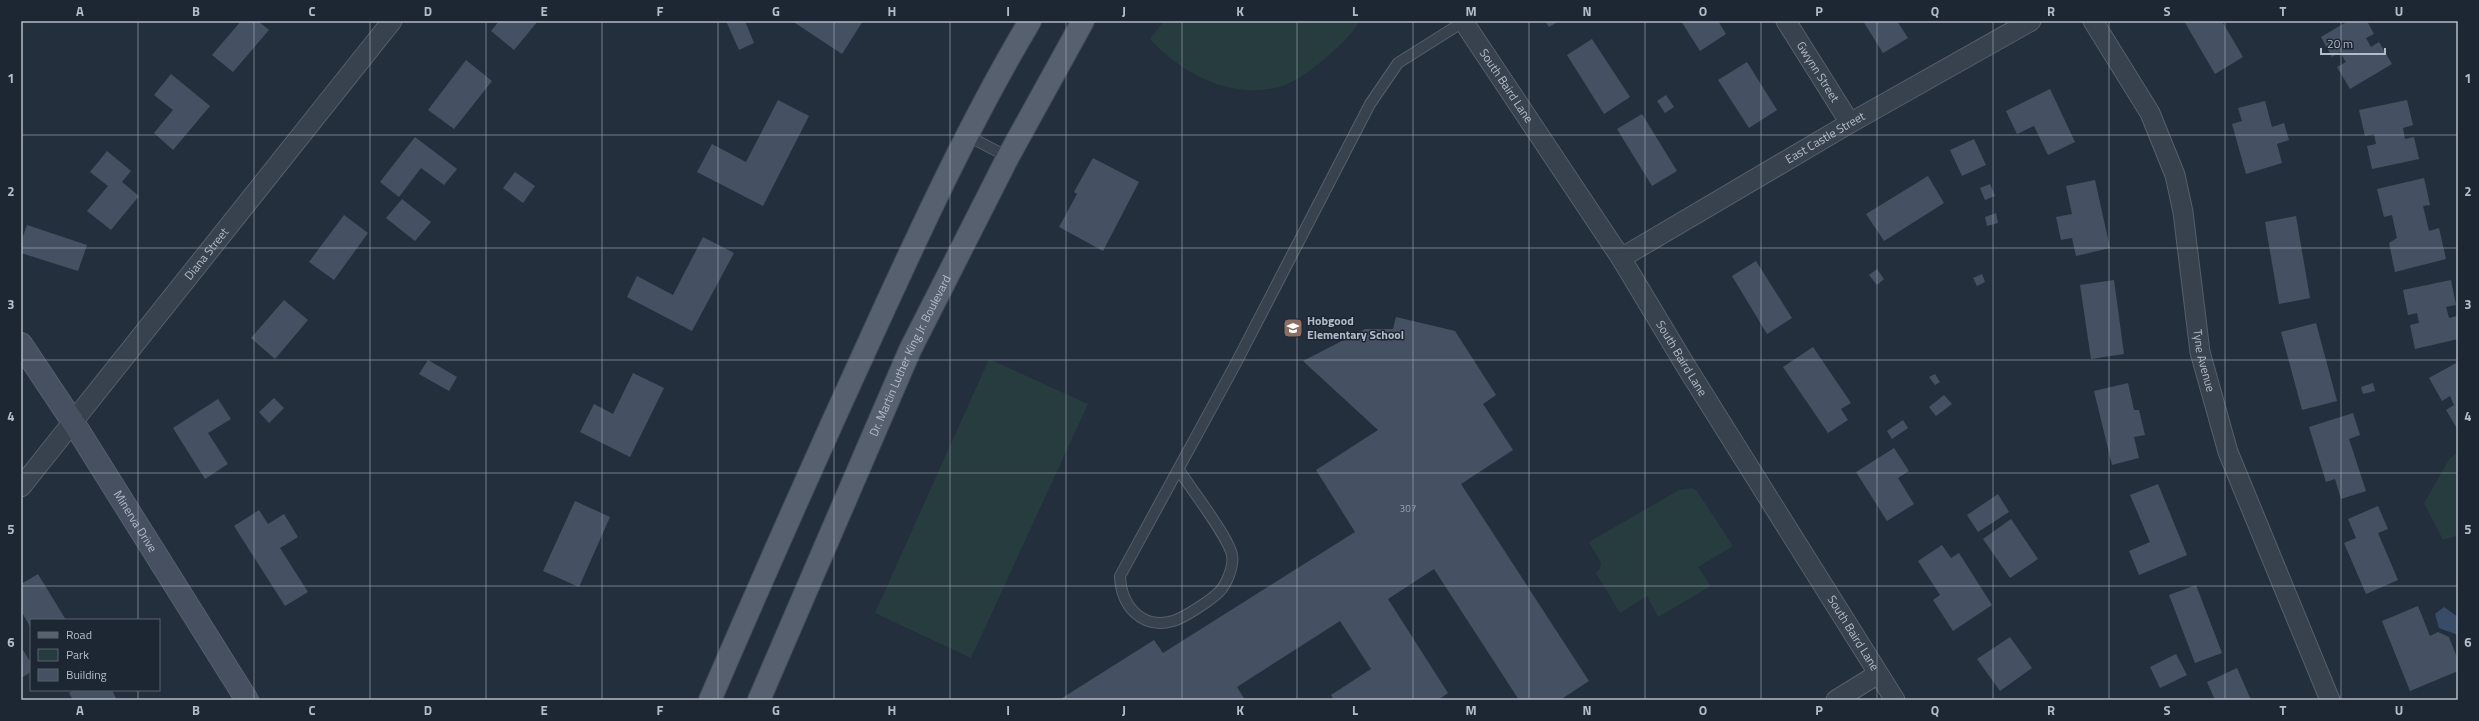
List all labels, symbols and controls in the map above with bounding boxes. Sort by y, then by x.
text: A [76,1,84,21]
text: B [192,1,200,21]
text: C [308,1,316,21]
text: D [424,1,432,21]
text: E [540,1,548,21]
text: F [657,1,664,21]
text: G [772,1,780,21]
text: H [888,1,896,21]
text: I [1006,1,1010,21]
text: J [1122,1,1126,21]
text: K [1236,1,1244,21]
text: L [1352,1,1358,21]
text: M [1465,1,1477,21]
text: N [1582,1,1592,21]
text: O [1699,1,1707,21]
text: P [1815,1,1823,21]
text: Q [1931,1,1939,21]
text: R [2047,1,2055,21]
text: S [2163,1,2171,21]
text: T [2280,1,2287,21]
text: U [2395,1,2403,21]
scale bar [2321,30,2385,56]
text: 20 m [2327,34,2353,53]
street label: Gwynn Street [1792,37,1845,106]
street label: South Baird Lane [1475,45,1538,127]
text: 1 [7,68,15,88]
text: 1 [2464,68,2472,88]
street label: East Castle Street [1781,106,1869,168]
text: 2 [7,181,15,201]
text: 2 [2464,181,2472,201]
street label: Diana Street [179,223,234,284]
street label: Dr. Martin Luther King Jr. Boulevard [864,272,956,439]
text: 3 [7,294,15,314]
text: 3 [2464,294,2472,314]
place label: Hobgood Elementary School [1307,311,1404,344]
street label: South Baird Lane [1651,316,1712,400]
school or university icon: Hobgood Elementary School [1282,317,1304,339]
street label: Tyne Avenue [2188,328,2221,394]
text: 4 [7,406,15,426]
text: 4 [2464,406,2472,426]
street label: Minerva Drive [109,486,162,556]
house number: 307 [1400,501,1416,516]
text: 5 [7,519,15,539]
text: 5 [2464,519,2472,539]
street label: South Baird Lane [1823,591,1884,674]
legend [30,619,160,691]
text: Road [66,625,92,644]
text: 6 [7,632,15,652]
text: 6 [2464,632,2472,652]
text: Park [66,645,89,664]
text: Building [66,665,107,684]
text: A [76,700,84,720]
text: B [192,700,200,720]
text: C [308,700,316,720]
text: D [424,700,432,720]
text: E [540,700,548,720]
text: F [657,700,664,720]
text: G [772,700,780,720]
text: H [888,700,896,720]
text: I [1006,700,1010,720]
text: J [1122,700,1126,720]
text: K [1236,700,1244,720]
text: L [1352,700,1358,720]
text: M [1465,700,1477,720]
text: N [1582,700,1592,720]
text: O [1699,700,1707,720]
text: P [1815,700,1823,720]
text: Q [1931,700,1939,720]
text: R [2047,700,2055,720]
text: S [2163,700,2171,720]
text: T [2280,700,2287,720]
text: U [2395,700,2403,720]

